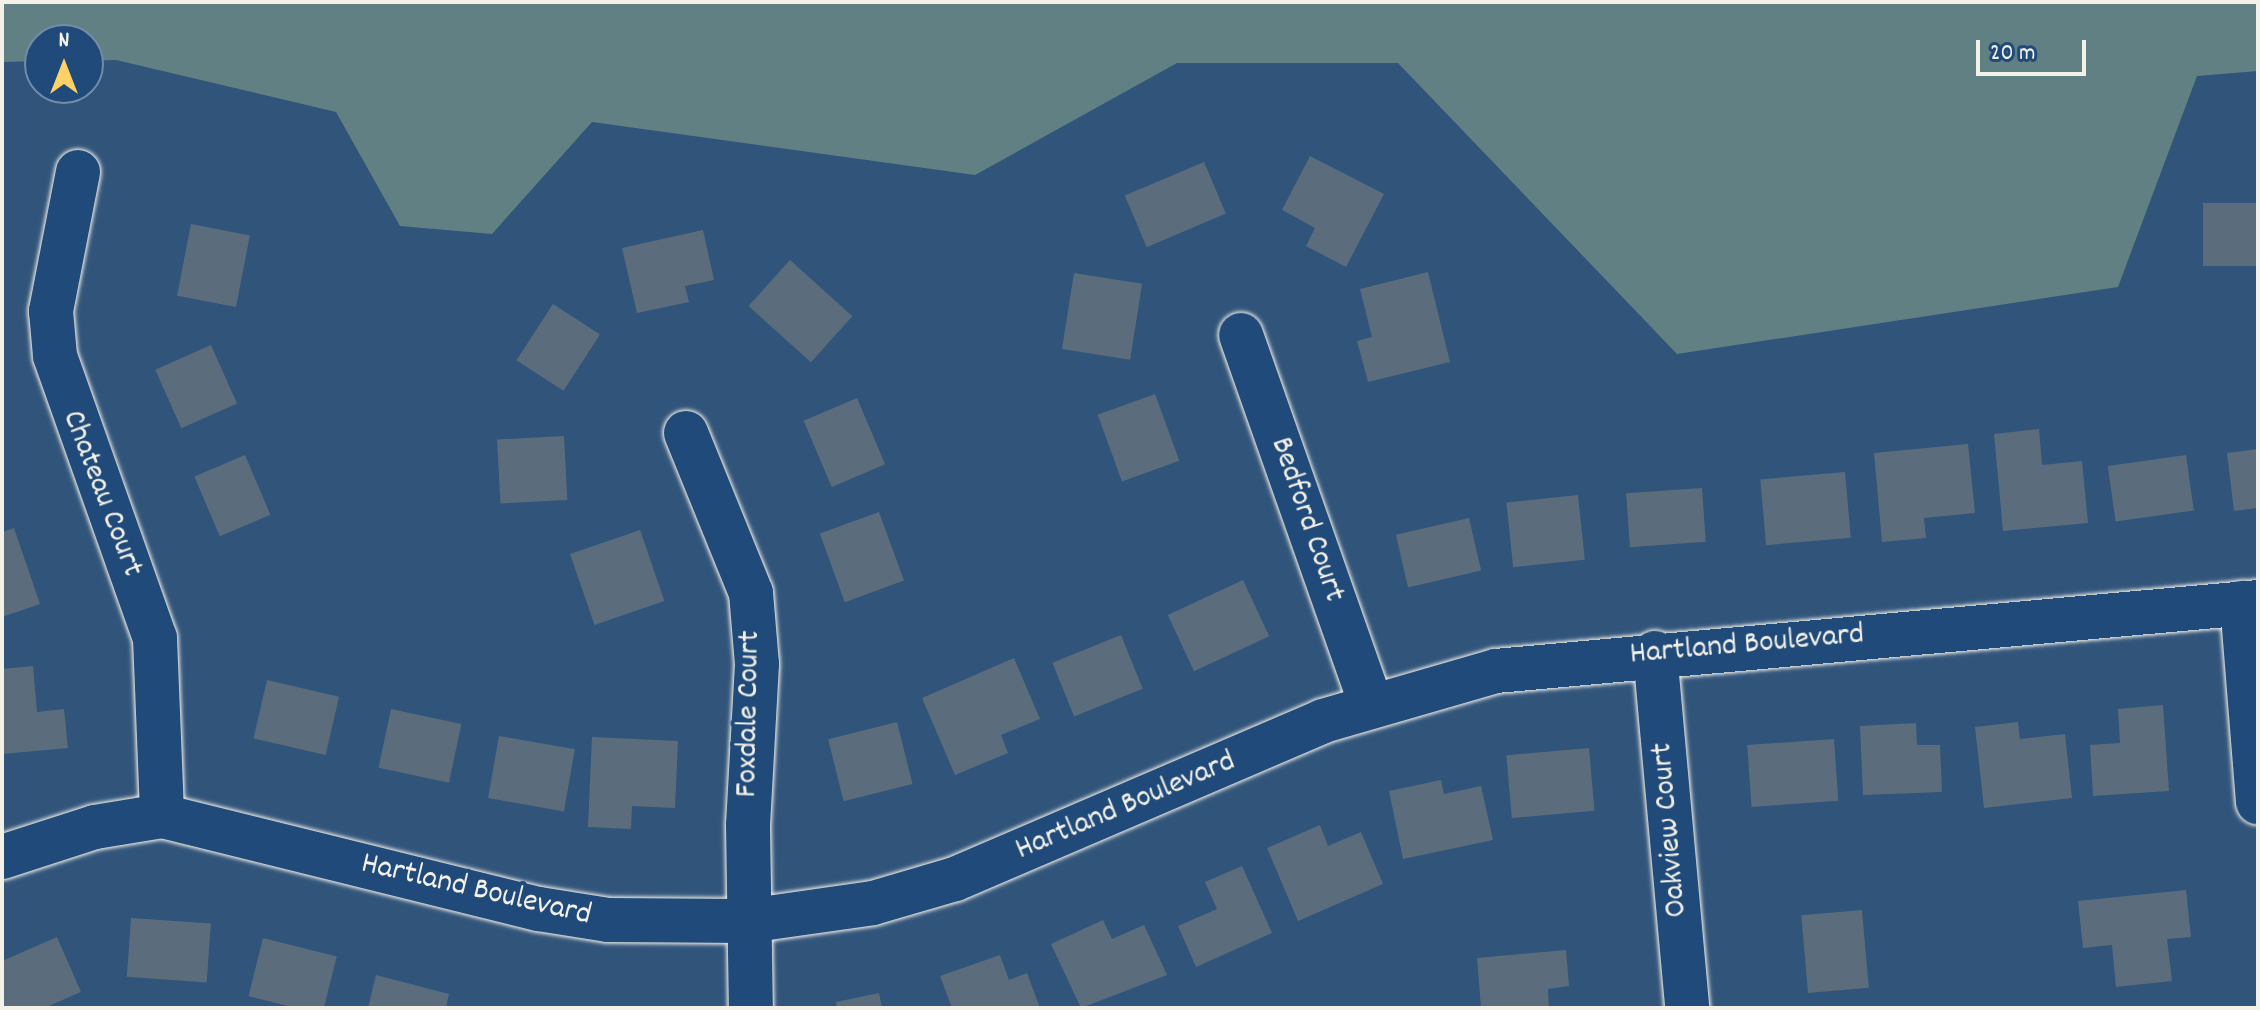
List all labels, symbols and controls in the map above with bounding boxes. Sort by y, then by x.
north arrow [24,24,104,104]
scale bar [1980,24,2090,74]
text: N [59,26,69,57]
text: 20 m [1990,37,2036,71]
street label: Chateau Court [52,405,150,583]
street label: Bedford Court [1260,433,1352,607]
street label: Hartland Boulevard [1628,617,1866,675]
street label: Foxdale Court [729,630,771,798]
street label: Oakview Court [1644,741,1698,919]
street label: Hartland Boulevard [1010,743,1242,871]
street label: Hartland Boulevard [357,846,595,936]

